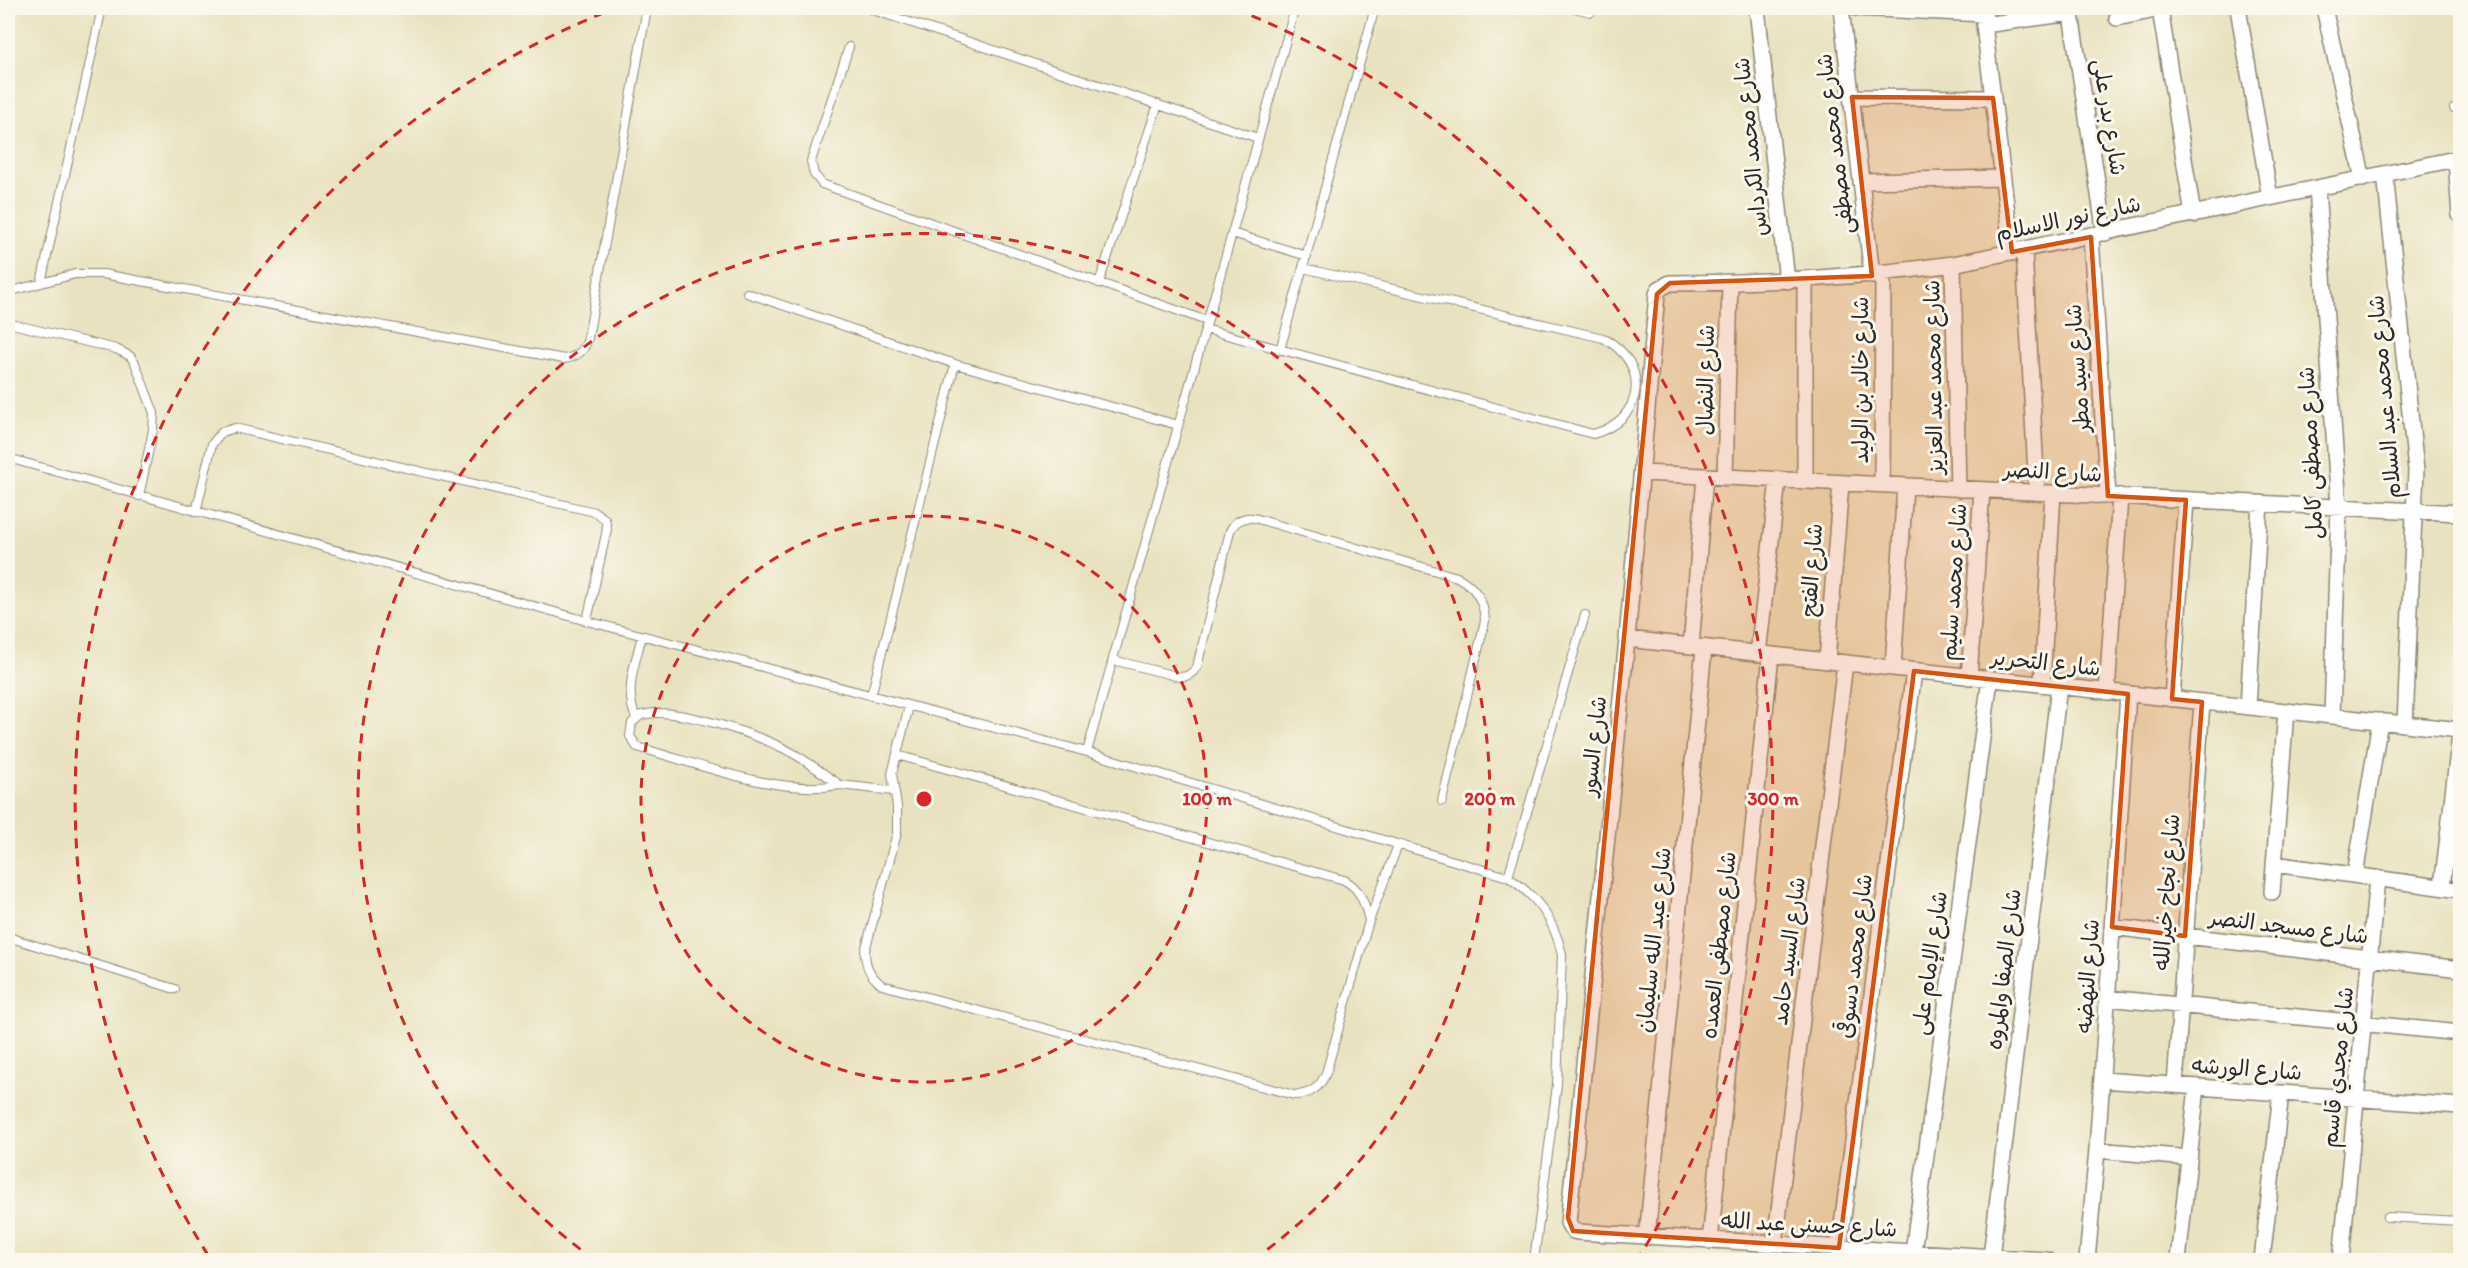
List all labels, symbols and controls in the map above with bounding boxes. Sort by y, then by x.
street label: شارع محمد مصطفى [1810,52,1861,236]
street label: شارع محمد الكرداس [1728,56,1775,238]
street label: شارع بدر على [2085,57,2132,178]
street label: شارع نور الاسلام [1993,190,2144,250]
street label: شارع محمد عبد العزيز [1918,279,1951,476]
street label: شارع محمد عبد السلام [2362,294,2410,500]
street label: شارع خالد بن الوليد [1847,296,1876,464]
street label: شارع سيد مطر [2060,303,2098,435]
street label: شارع النضال [1691,324,1722,436]
street label: شارع مصطفى كامل [2292,366,2331,540]
street label: شارع النصر [2001,455,2103,490]
street label: شارع محمد سليم [1935,502,1975,662]
street label: شارع الفتح [1795,522,1830,618]
street label: شارع التحرير [1988,643,2102,684]
street label: شارع السور [1575,695,1614,800]
text: 100 m [1182,788,1233,810]
text: 200 m [1465,788,1516,810]
text: 300 m [1747,788,1799,810]
centre of rings [914,789,934,809]
street label: شارع نجاح خيرالله [2148,813,2187,972]
street label: شارع عبد الله سليمان [1630,846,1679,1034]
street label: شارع مصطفى العمده [1695,850,1744,1040]
street label: شارع محمد دسوقى [1831,872,1880,1040]
street label: شارع السيد حامد [1766,875,1813,1027]
street label: شارع الصفا والمروه [1980,887,2029,1051]
street label: شارع الإمام على [1906,889,1956,1037]
street label: شارع مسجد النصر [2206,903,2370,952]
street label: شارع النهضه [2070,918,2107,1034]
street label: شارع مجدي قاسم [2316,985,2362,1149]
street label: شارع الورشه [2191,1051,2303,1088]
street label: شارع حسنى عبد الله [1720,1206,1898,1245]

